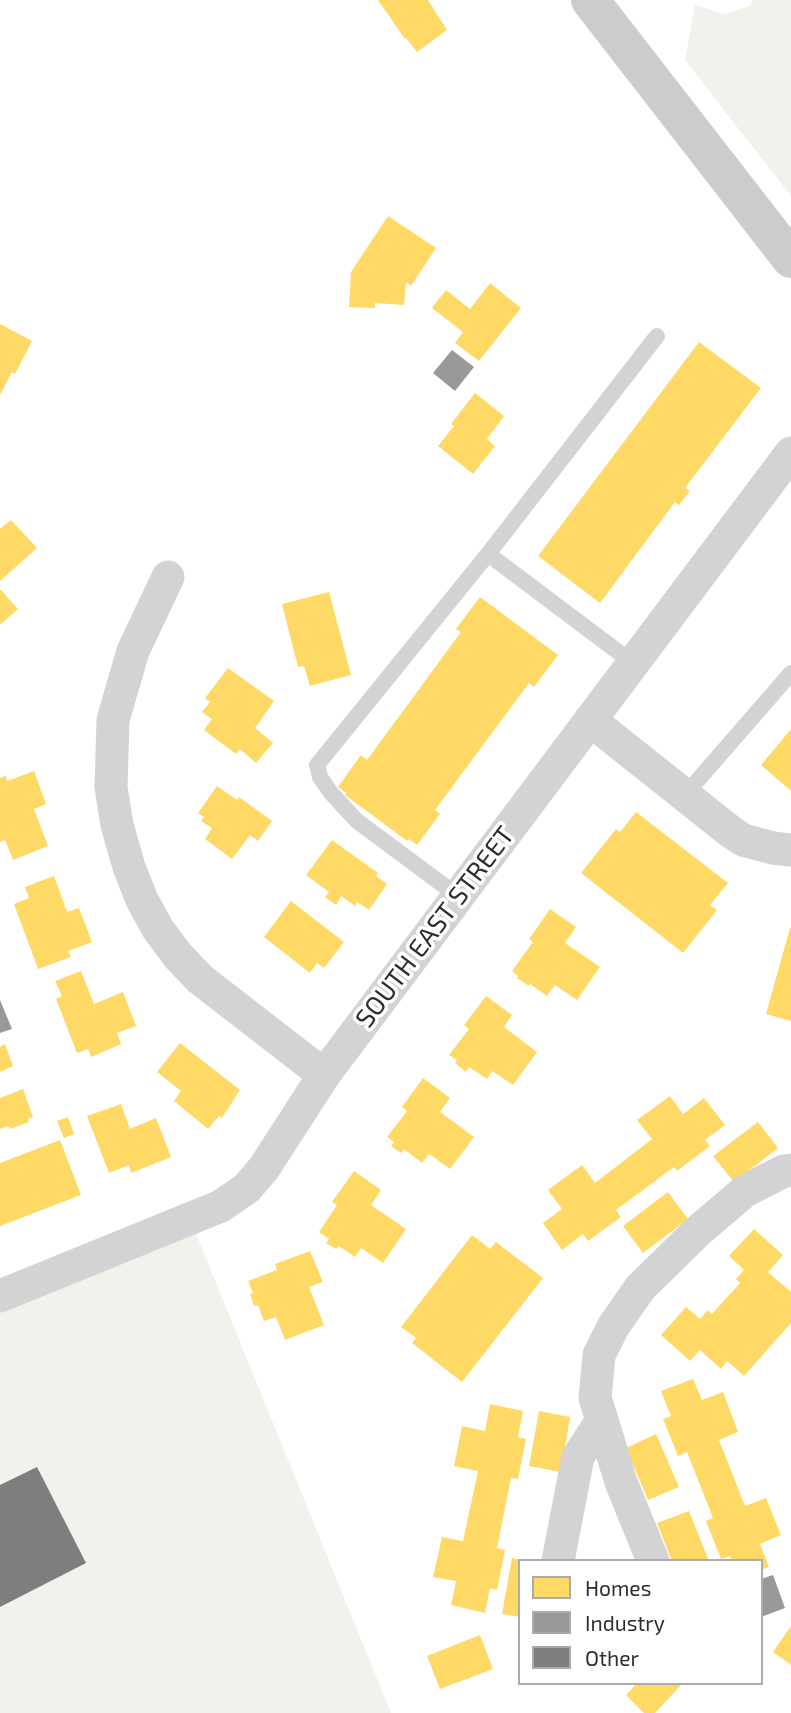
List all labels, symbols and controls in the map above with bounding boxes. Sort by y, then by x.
street label: SOUTH EAST STREET [349,820,521,1034]
legend [518,1559,763,1685]
text: Homes [585,1575,651,1600]
text: Industry [585,1610,665,1635]
text: Other [585,1645,639,1670]

